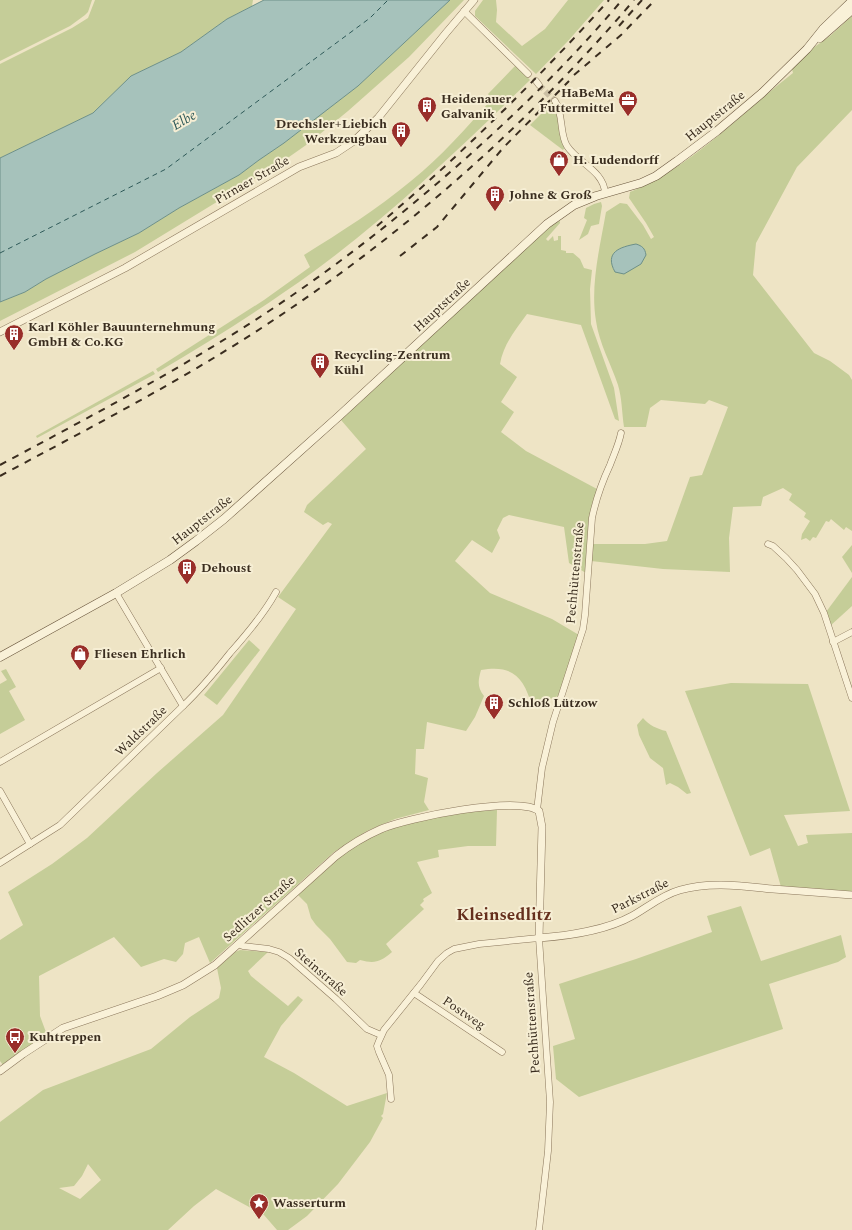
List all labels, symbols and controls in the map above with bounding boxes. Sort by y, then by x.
place label: HaBeMa Futtermittel [540,83,614,118]
street label: Hauptstraße [681,86,749,146]
place label: Heidenauer Galvanik [441,89,511,124]
office icon: HaBeMa Futtermittel [617,89,639,117]
building icon: Heidenauer Galvanik [416,95,438,123]
water label: Elbe [168,105,200,135]
place label: Drechsler+Liebich Werkzeugbau [276,114,387,149]
building icon: Drechsler+Liebich Werkzeugbau [390,120,412,148]
shop icon: H. Ludendorff [548,149,570,177]
street label: Pirnaer Straße [211,150,293,210]
place label: H. Ludendorff [573,150,660,170]
building icon: Johne & Groß [484,184,506,212]
place label: Johne & Groß [509,185,592,205]
street label: Hauptstraße [409,273,475,337]
place label: Karl Köhler Bauunternehmung GmbH & Co.KG [28,317,215,352]
building icon: Karl Köhler Bauunternehmung GmbH & Co.KG [3,323,25,351]
place label: Recycling-Zentrum Kühl [334,345,451,380]
building icon: Recycling-Zentrum Kühl [309,351,331,379]
street label: Hauptstraße [167,490,237,550]
street label: Pechhüttenstraße [561,521,589,625]
building icon: Dehoust [176,557,198,585]
place label: Dehoust [201,558,251,578]
shop icon: Fliesen Ehrlich [69,643,91,671]
place label: Fliesen Ehrlich [94,644,186,664]
building icon: Schloß Lützow [483,692,505,720]
place label: Schloß Lützow [508,693,598,713]
street label: Waldstraße [110,701,172,761]
street label: Sedlitzer Straße [218,871,300,947]
street label: Parkstraße [608,873,672,919]
district label: Kleinsedlitz [456,902,552,928]
street label: Steinstraße [290,943,352,1001]
street label: Pechhüttenstraße [518,971,546,1075]
street label: Postweg [438,991,490,1035]
bus stop icon: Kuhtreppen [4,1026,26,1054]
place label: Kuhtreppen [29,1027,101,1047]
place icon: Wasserturm [248,1192,270,1220]
place label: Wasserturm [273,1193,346,1213]

